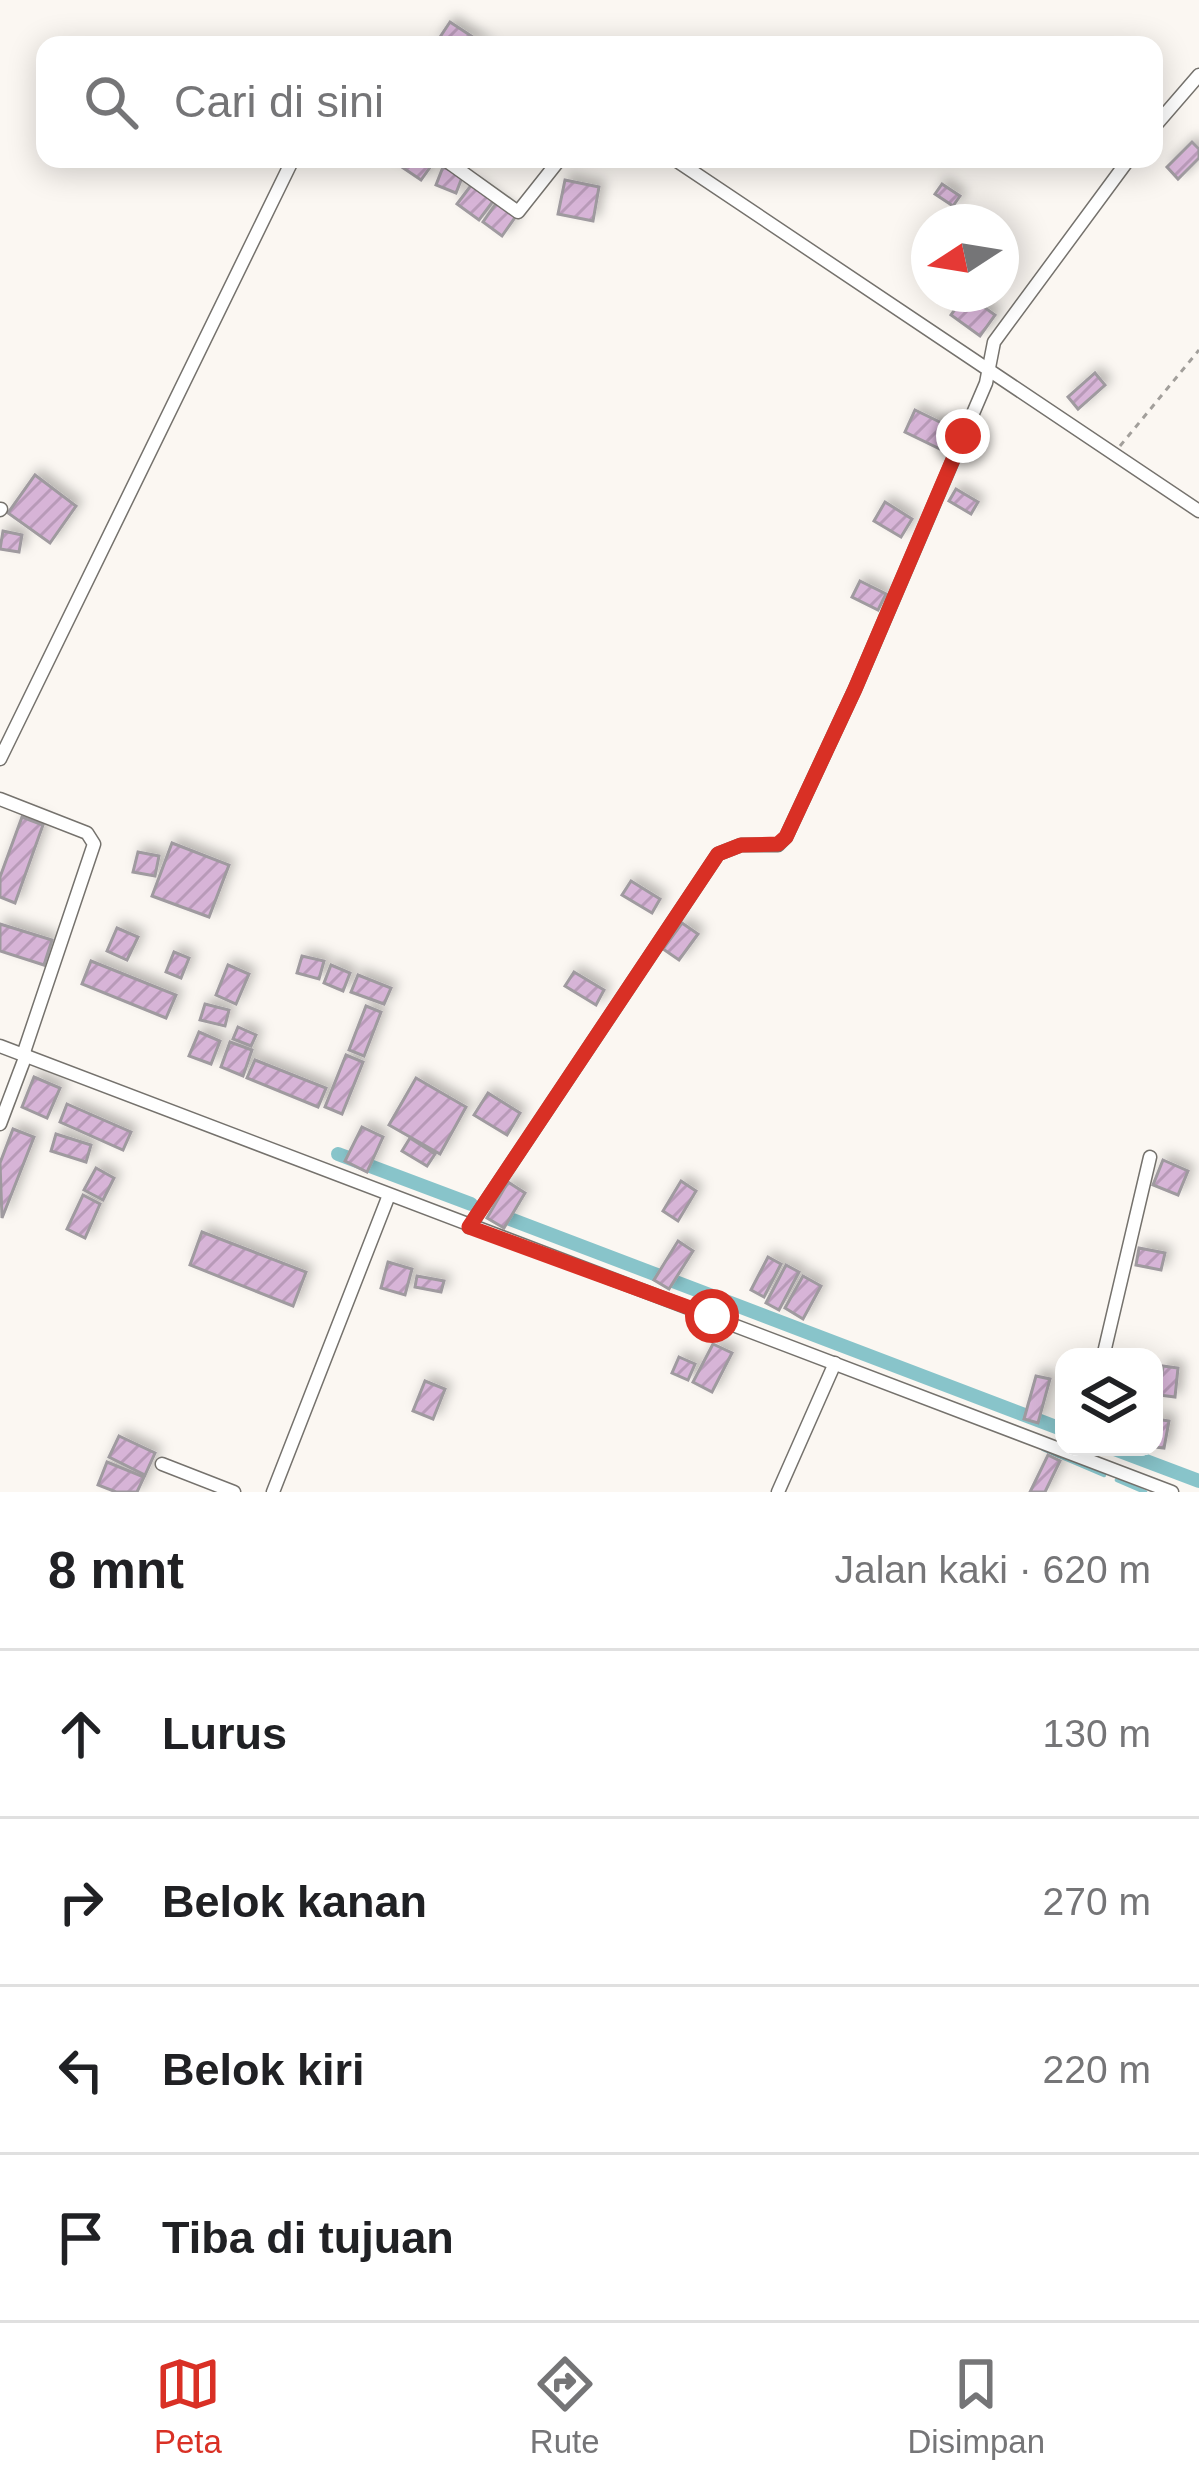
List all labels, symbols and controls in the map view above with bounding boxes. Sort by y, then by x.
search box [36,36,1163,168]
icon: search [78,69,144,135]
text: Cari di sini [174,76,384,127]
north arrow [911,204,1019,312]
route end [936,409,990,463]
route start [685,1289,739,1343]
map controls [1055,1348,1163,1456]
button: layers [1055,1348,1163,1456]
text: 8 mnt [48,1542,184,1599]
text: Jalan kaki · 620 m [835,1548,1151,1591]
icon: ahead [48,1701,114,1767]
text: Lurus [162,1708,287,1759]
text: 130 m [1043,1712,1151,1755]
icon: right [48,1869,114,1935]
text: Belok kanan [162,1876,427,1927]
text: 270 m [1043,1880,1151,1923]
icon: left [48,2037,114,2103]
text: Belok kiri [162,2044,365,2095]
text: 220 m [1043,2048,1151,2091]
icon: arrive [48,2205,114,2271]
text: Tiba di tujuan [162,2212,454,2263]
tab: Peta [154,2351,222,2461]
tab: Rute [530,2351,600,2461]
tab: Disimpan [907,2351,1045,2461]

